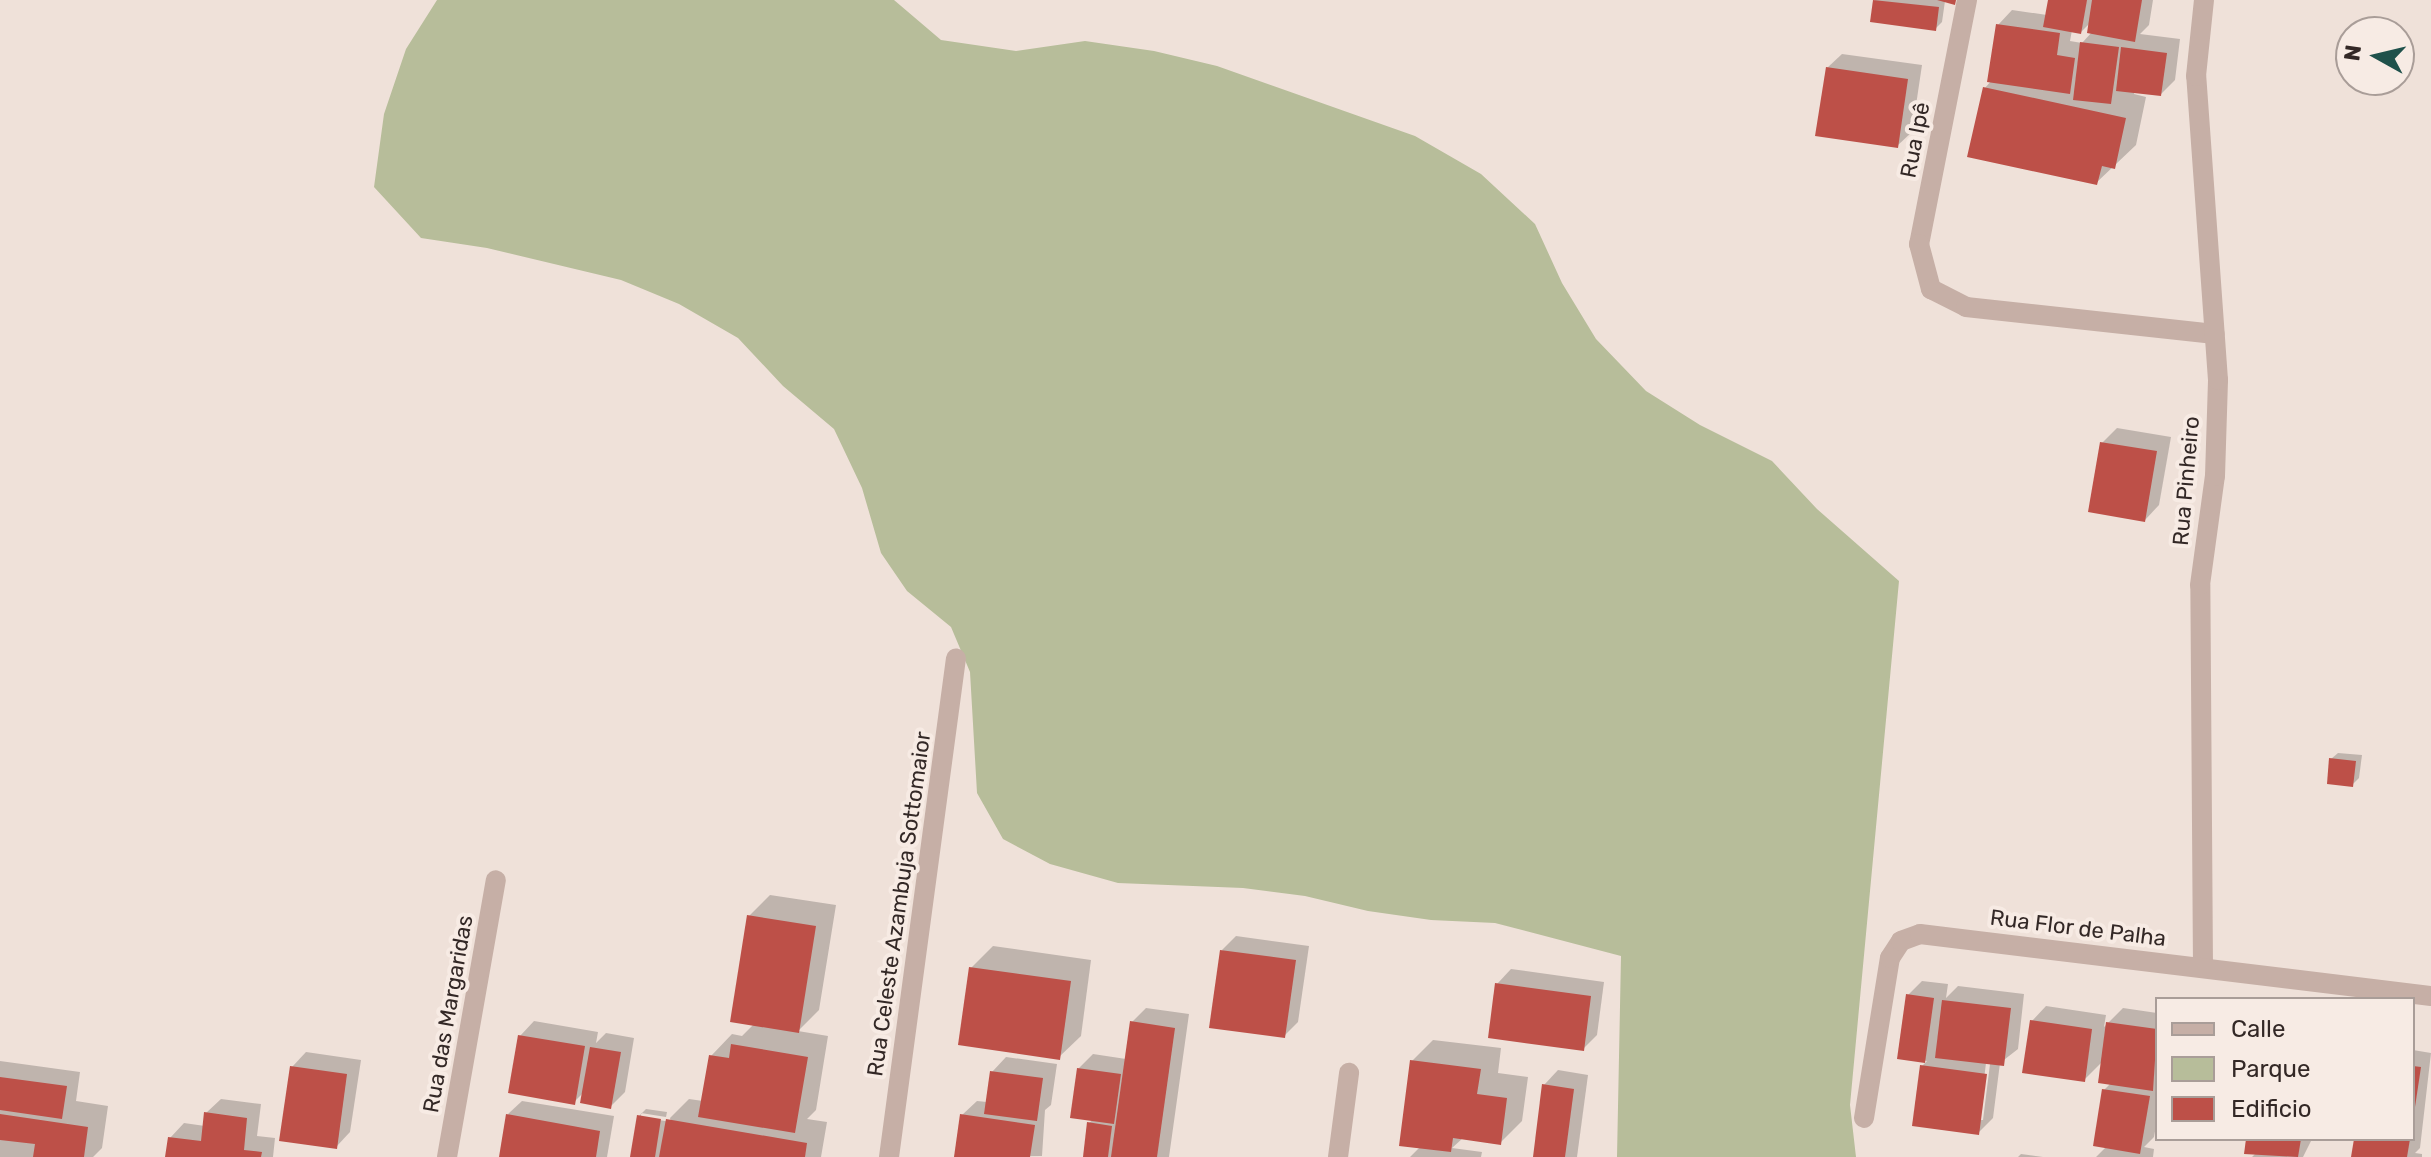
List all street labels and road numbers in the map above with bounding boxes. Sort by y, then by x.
street label: Rua Ipê [1895,100,1935,180]
street label: Rua Pinheiro [2167,415,2205,547]
street label: Rua Celeste Azambuja Sottomaior [862,730,936,1078]
street label: Rua Flor de Palha [1988,904,2168,952]
street label: Rua das Margaridas [418,913,478,1115]

